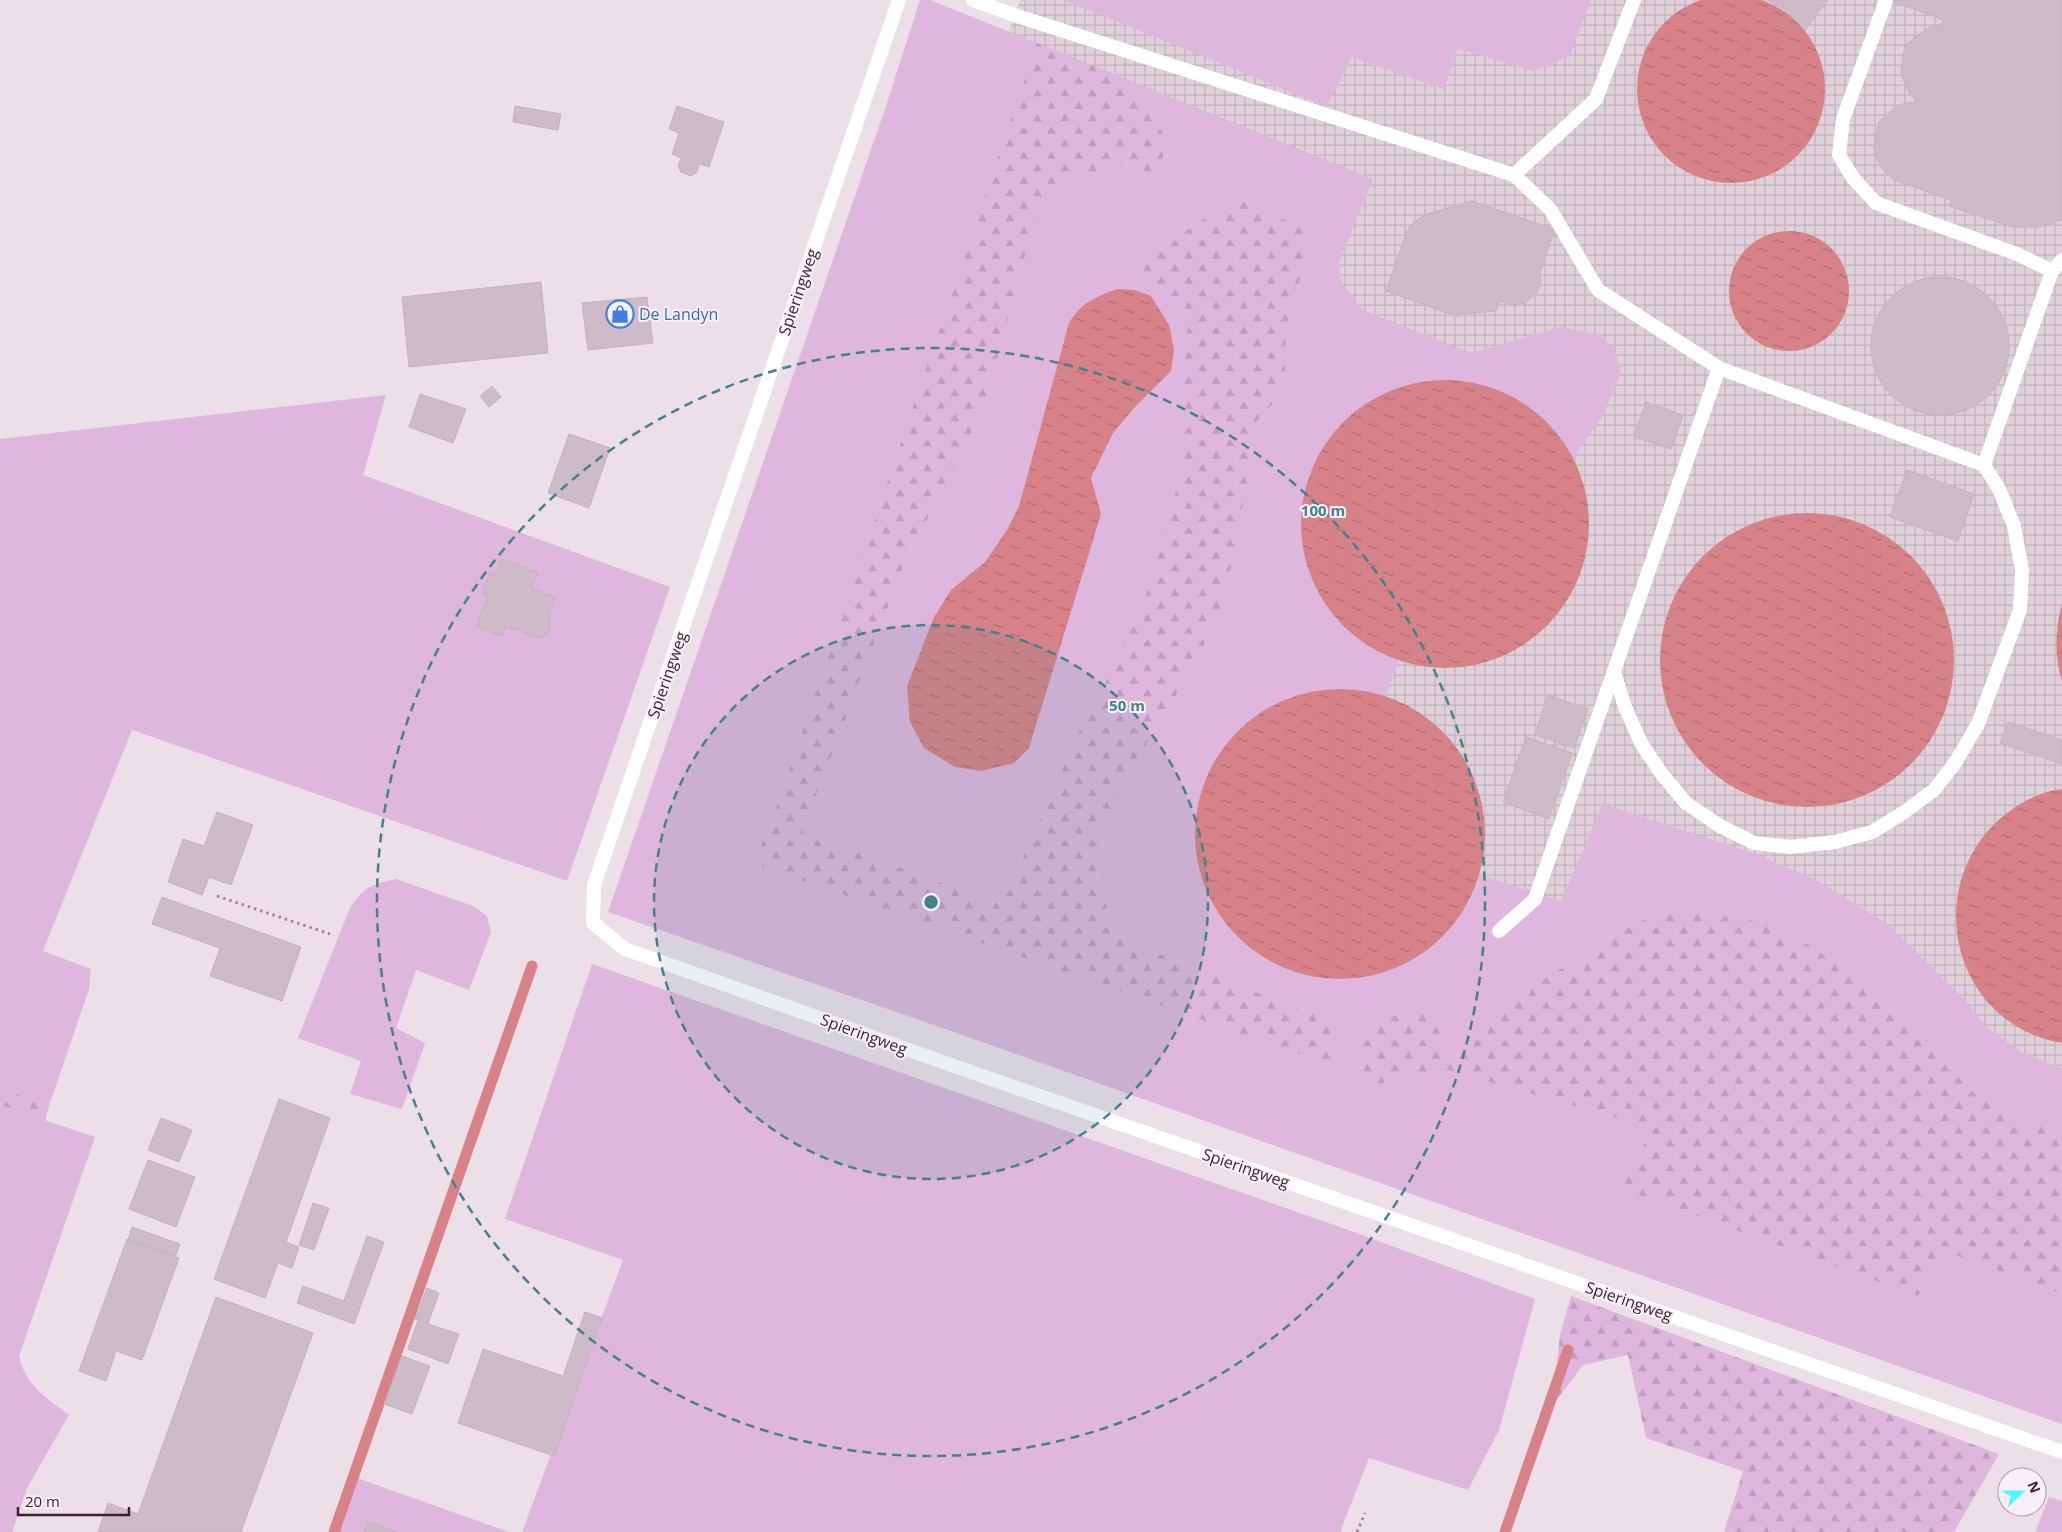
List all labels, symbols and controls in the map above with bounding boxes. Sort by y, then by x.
street label: Spieringweg [773,245,823,338]
shop icon: De Landyn [605,299,635,329]
place label: De Landyn [639,303,718,325]
text: 100 m [1301,500,1345,520]
street label: Spieringweg [642,628,692,721]
text: 50 m [1109,695,1145,715]
centre of rings [922,893,940,911]
street label: Spieringweg [818,1008,911,1060]
street label: Spieringweg [1200,1143,1293,1193]
street label: Spieringweg [1583,1276,1676,1326]
north arrow [1997,1467,2047,1517]
text: N [2024,1478,2045,1496]
scale bar [18,1484,129,1516]
text: 20 m [25,1491,60,1511]

